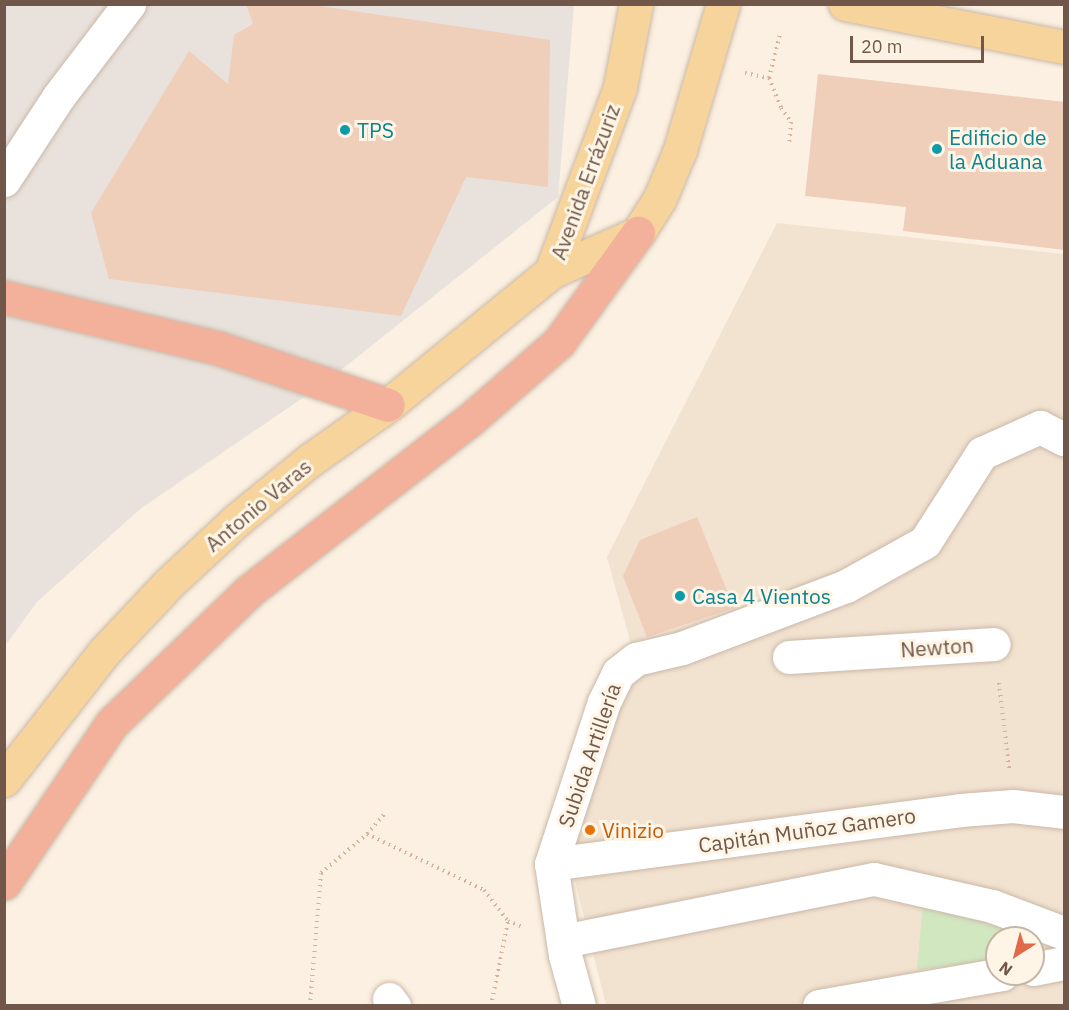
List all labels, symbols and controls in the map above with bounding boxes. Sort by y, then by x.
scale bar [853,24,986,62]
text: 20 m [861,35,903,58]
street label: Avenida Errázuriz [545,101,625,263]
place label: TPS [357,117,394,143]
marker: TPS [338,123,352,137]
place label: Edificio de la Aduana [949,124,1047,174]
marker: Edificio de la Aduana [930,142,944,156]
street label: Antonio Varas [200,453,316,557]
place label: Casa 4 Vientos [692,583,831,609]
marker: Casa 4 Vientos [673,589,687,603]
street label: Newton [900,632,974,662]
street label: Subida Artillería [553,680,625,830]
street label: Capitán Muñoz Gamero [697,802,917,858]
place label: Vinizio [602,817,664,843]
marker: Vinizio [583,823,597,837]
north arrow [985,926,1045,986]
text: N [995,957,1016,980]

